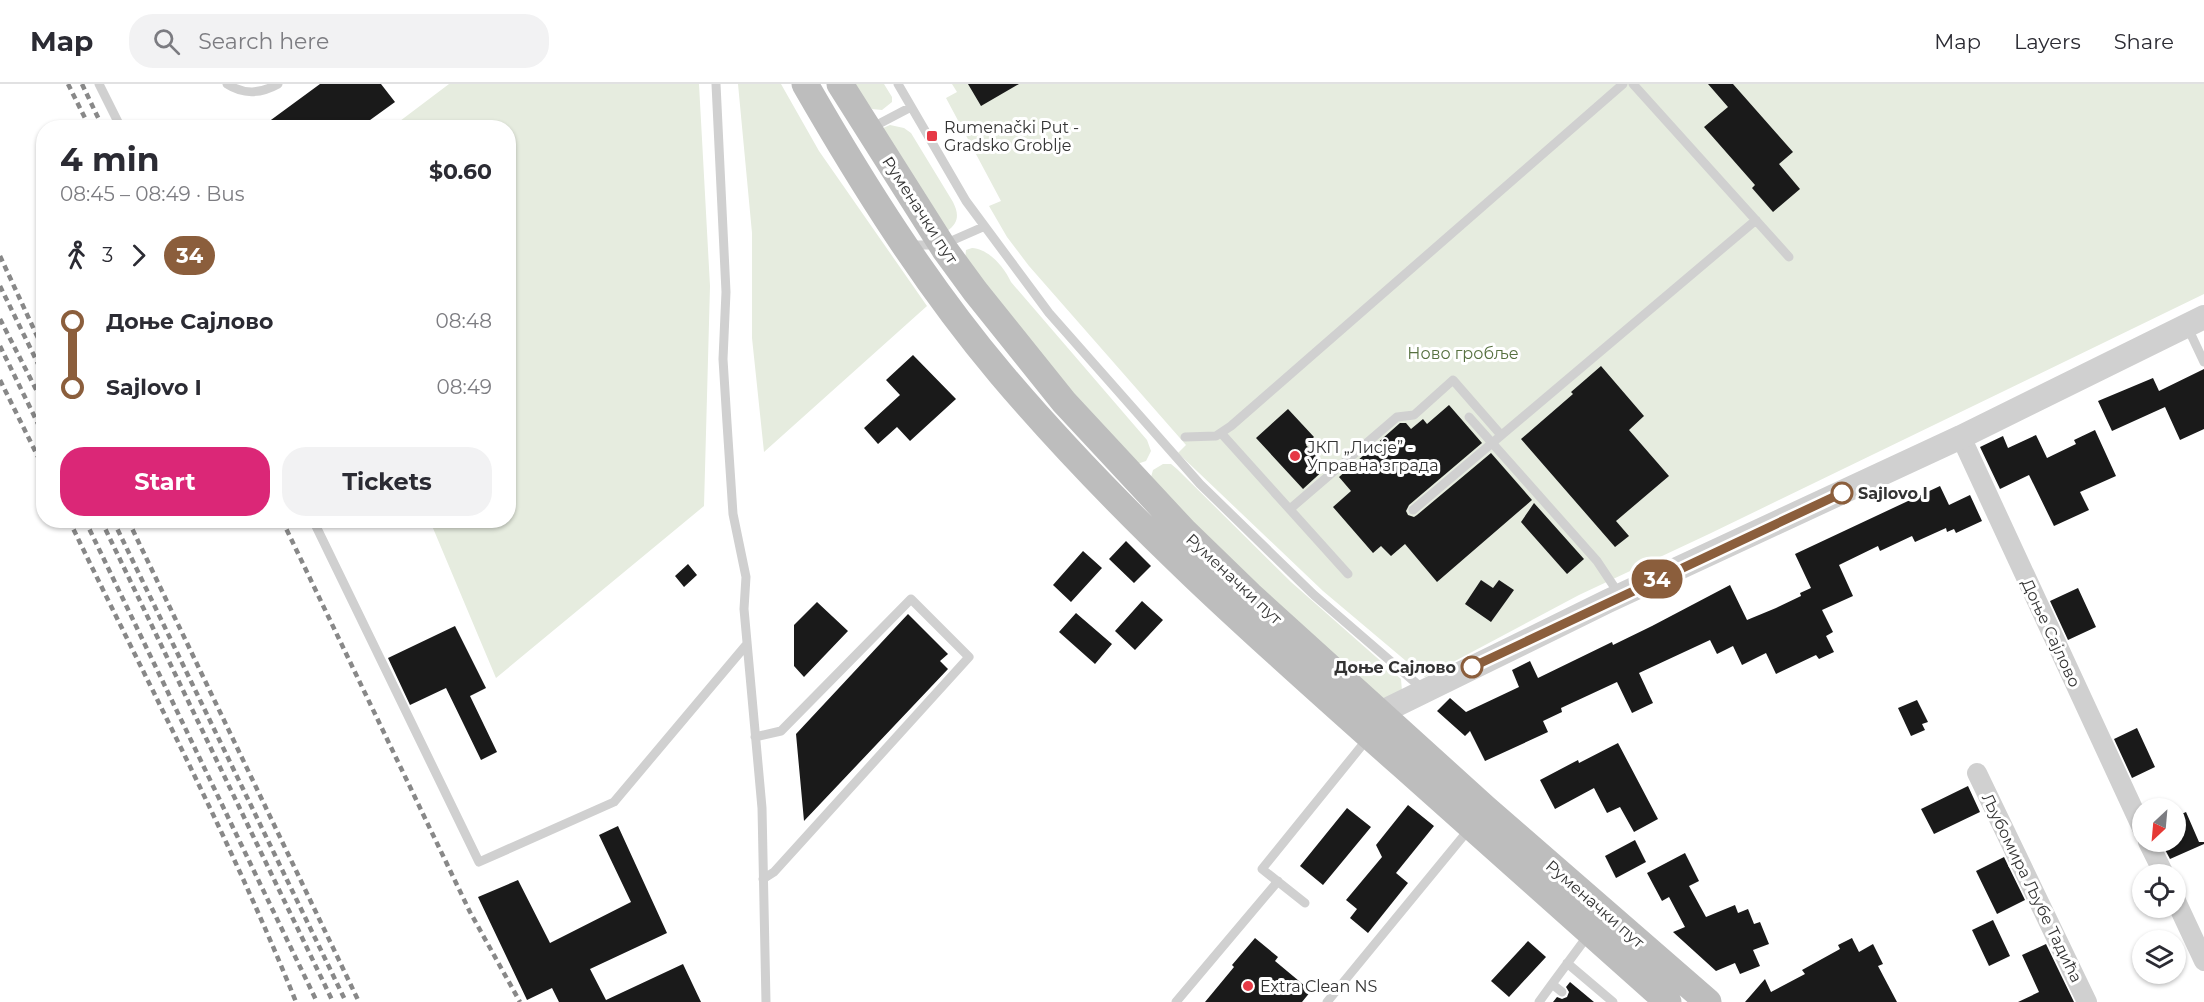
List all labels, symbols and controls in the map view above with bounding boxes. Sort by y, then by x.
search box [129,14,549,68]
text: Map [30,24,93,58]
icon: search [150,25,183,58]
text: Search here [198,28,329,55]
text: Map [1934,29,1981,54]
text: Layers [2014,29,2081,54]
text: Share [2114,29,2174,54]
place label: Rumenački Put - Gradsko Groblje [944,118,1079,155]
marker: Rumenački Put - Gradsko Groblje [925,129,939,143]
text: 4 min [60,139,159,179]
street label: Руменачки пут [878,153,962,268]
text: $0.60 [429,158,492,185]
text: 08:45 – 08:49 · Bus [60,182,245,206]
icon: walk [60,239,93,272]
icon: forward [122,239,155,272]
text: 3 [102,243,113,267]
text: 34 [176,243,203,268]
text: Доње Сајлово [106,308,273,335]
text: 08:48 [436,309,492,333]
park label: Ново гробље [1407,344,1519,363]
text: Sajlovo I [106,374,202,401]
text: 08:49 [437,375,492,399]
place label: ЈКП „Лисје” - Управна зграда [1307,438,1439,475]
button: Start [60,447,270,516]
button: Tickets [282,447,492,516]
marker: ЈКП „Лисје” - Управна зграда [1288,449,1302,463]
marker: Sajlovo I [1831,482,1853,504]
place label: Sajlovo I [1858,484,1928,503]
street label: Руменачки пут [1182,530,1286,629]
line badge: 34 [1630,560,1684,598]
text: 34 [1644,567,1670,592]
street label: Доње Сајлово [2018,576,2084,690]
marker: Доње Сајлово [1461,656,1483,678]
place label: Доње Сајлово [1334,658,1456,677]
street label: Љубомира Љубе Тадића [1978,790,2086,986]
north arrow [2132,798,2186,852]
map controls [2132,798,2186,984]
street label: Руменачки пут [1542,856,1648,952]
button: locate [2132,864,2186,918]
button: layers [2132,930,2186,984]
place label: Extra Clean NS [1260,977,1377,996]
marker: Extra Clean NS [1241,979,1255,993]

